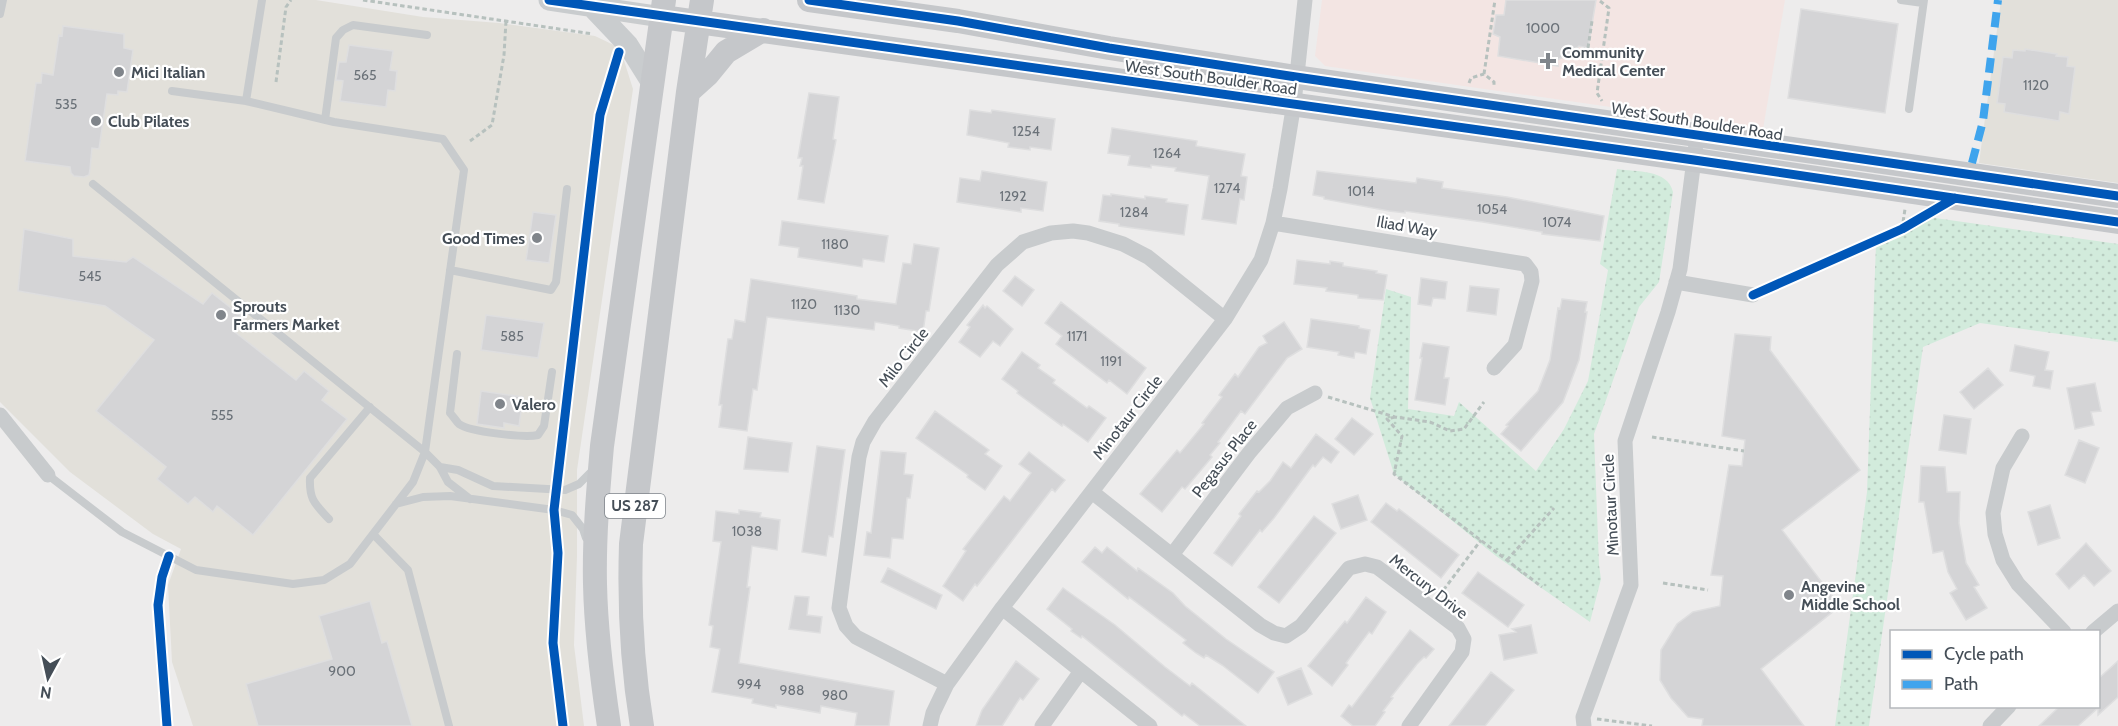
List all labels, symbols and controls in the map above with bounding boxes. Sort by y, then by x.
house number: 1000 [1526,19,1560,37]
place label: Community Medical Center [1562,43,1666,80]
marker: Community Medical Center [1539,52,1557,70]
street label: West South Boulder Road [1124,56,1298,99]
place label: Mici Italian [131,63,205,82]
marker: Mici Italian [112,65,126,79]
house number: 565 [353,66,377,84]
house number: 1120 [2023,76,2049,94]
house number: 535 [55,95,77,113]
street label: West South Boulder Road [1610,99,1784,144]
place label: Club Pilates [108,112,190,131]
marker: Club Pilates [89,114,103,128]
house number: 1254 [1012,122,1040,140]
house number: 1264 [1153,144,1181,162]
house number: 1274 [1214,179,1240,197]
house number: 1014 [1348,182,1375,200]
house number: 1292 [999,187,1027,205]
house number: 1054 [1477,200,1507,218]
house number: 1284 [1120,203,1148,221]
street label: Iliad Way [1375,212,1439,241]
house number: 1074 [1543,213,1571,231]
place label: Good Times [442,229,525,248]
marker: Good Times [530,231,544,245]
house number: 1180 [821,235,849,253]
house number: 545 [78,267,102,285]
house number: 1120 [791,295,817,313]
place label: Sprouts Farmers Market [233,297,340,334]
house number: 1130 [834,301,860,319]
marker: Sprouts Farmers Market [214,308,228,322]
street label: Milo Circle [874,324,932,391]
house number: 585 [500,327,524,345]
house number: 1171 [1067,327,1087,345]
house number: 1191 [1100,352,1122,370]
street label: Minotaur Circle [1089,371,1166,463]
place label: Valero [512,395,556,414]
marker: Valero [493,397,507,411]
house number: 555 [211,406,233,424]
street label: Pegasus Place [1188,415,1261,501]
street label: Minotaur Circle [1598,454,1623,556]
road number: US 287 [605,494,665,518]
house number: 1038 [732,522,762,540]
street label: Mercury Drive [1386,550,1472,623]
place label: Angevine Middle School [1801,577,1900,614]
marker: Angevine Middle School [1782,588,1796,602]
legend [1890,630,2100,708]
text: Cycle path [1944,643,2024,665]
north arrow [18,648,78,708]
house number: 900 [328,662,356,680]
text: Path [1944,673,1978,695]
house number: 994 [737,675,761,693]
house number: 988 [780,681,804,699]
text: N [39,682,53,703]
house number: 980 [822,686,848,704]

